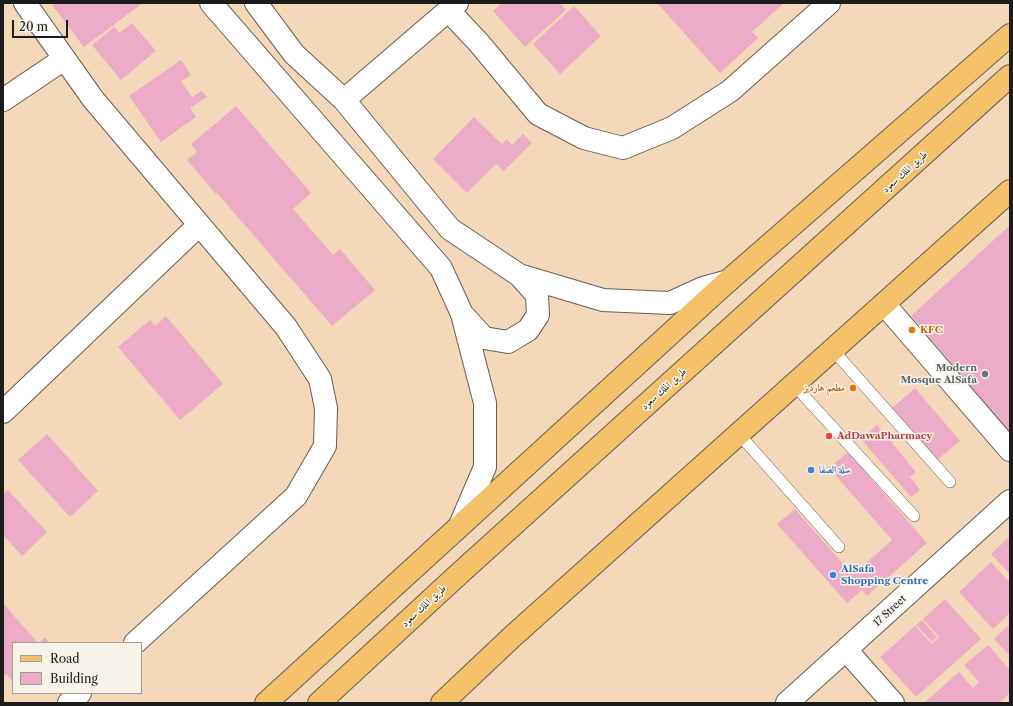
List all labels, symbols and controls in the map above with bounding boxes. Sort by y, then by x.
scale bar [14,12,70,38]
text: 20 m [19,19,48,34]
street label: طريق الملك سعود [880,149,930,195]
place label: KFC [920,324,943,336]
marker: KFC [907,325,917,335]
place label: Modern Mosque AlSafa [901,362,977,386]
street label: طريق الملك سعود [639,366,689,412]
marker: Modern Mosque AlSafa [980,369,990,379]
place label: مطعم هارديز [804,382,845,394]
marker: مطعم هارديز [848,383,858,393]
place label: AdDawaPharmacy [837,430,932,442]
marker: AdDawaPharmacy [824,431,834,441]
place label: سلة الصفا [819,464,850,476]
marker: سلة الصفا [806,465,816,475]
place label: AlSafa Shopping Centre [841,563,928,586]
marker: AlSafa Shopping Centre [828,570,838,580]
street label: طريق الملك سعود [399,582,449,630]
street label: 17 Street [871,593,909,629]
legend [12,642,142,694]
text: Road [50,651,80,666]
text: Building [50,671,98,686]

